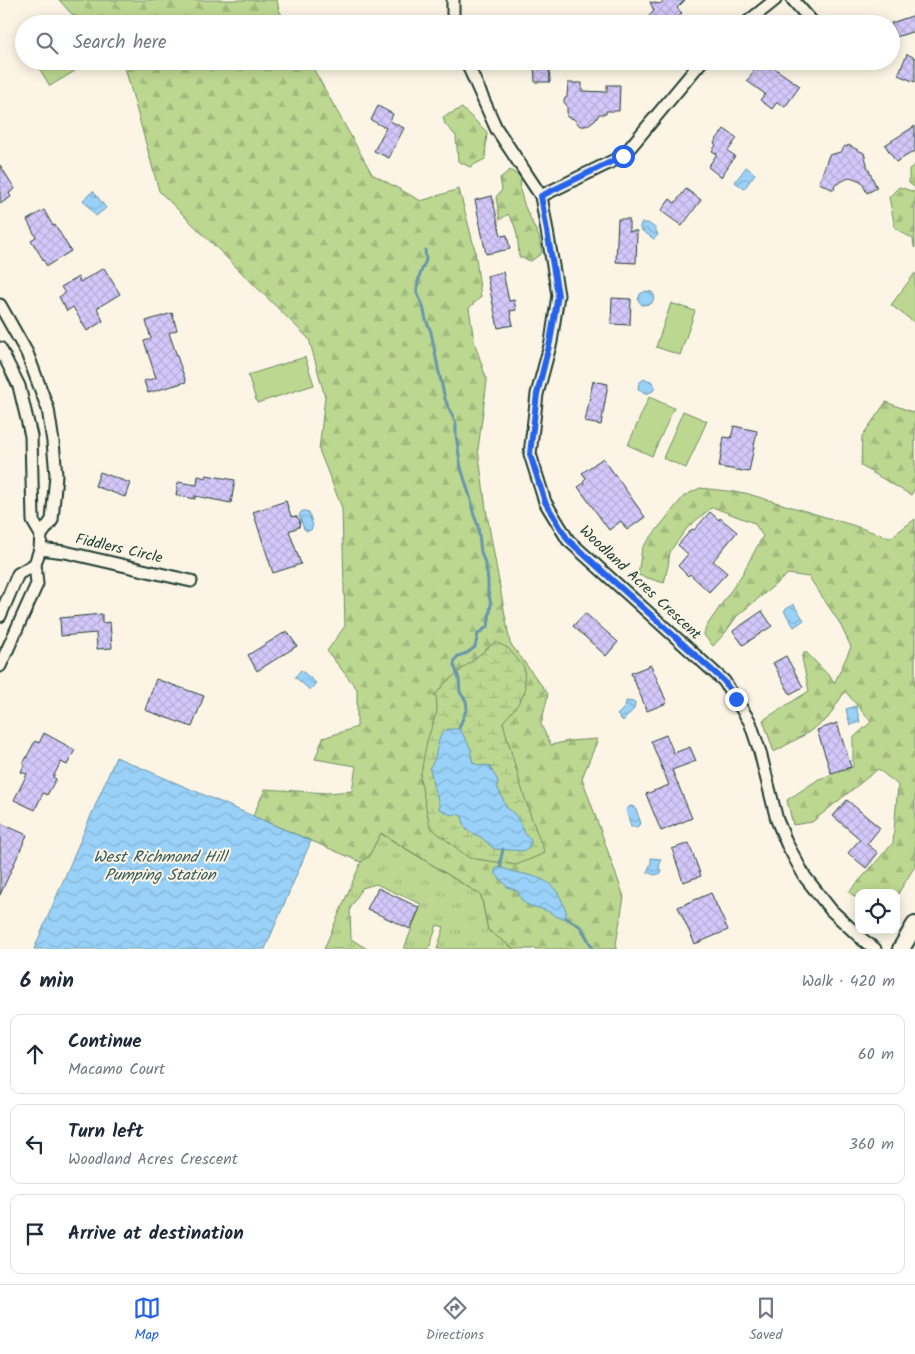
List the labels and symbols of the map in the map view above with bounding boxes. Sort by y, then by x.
route start [612,145,635,168]
street label: Woodland Acres Crescent [574,520,707,646]
street label: Fiddlers Circle [73,527,165,571]
route end [725,688,748,711]
water label: West Richmond Hill Pumping Station [93,845,230,888]

